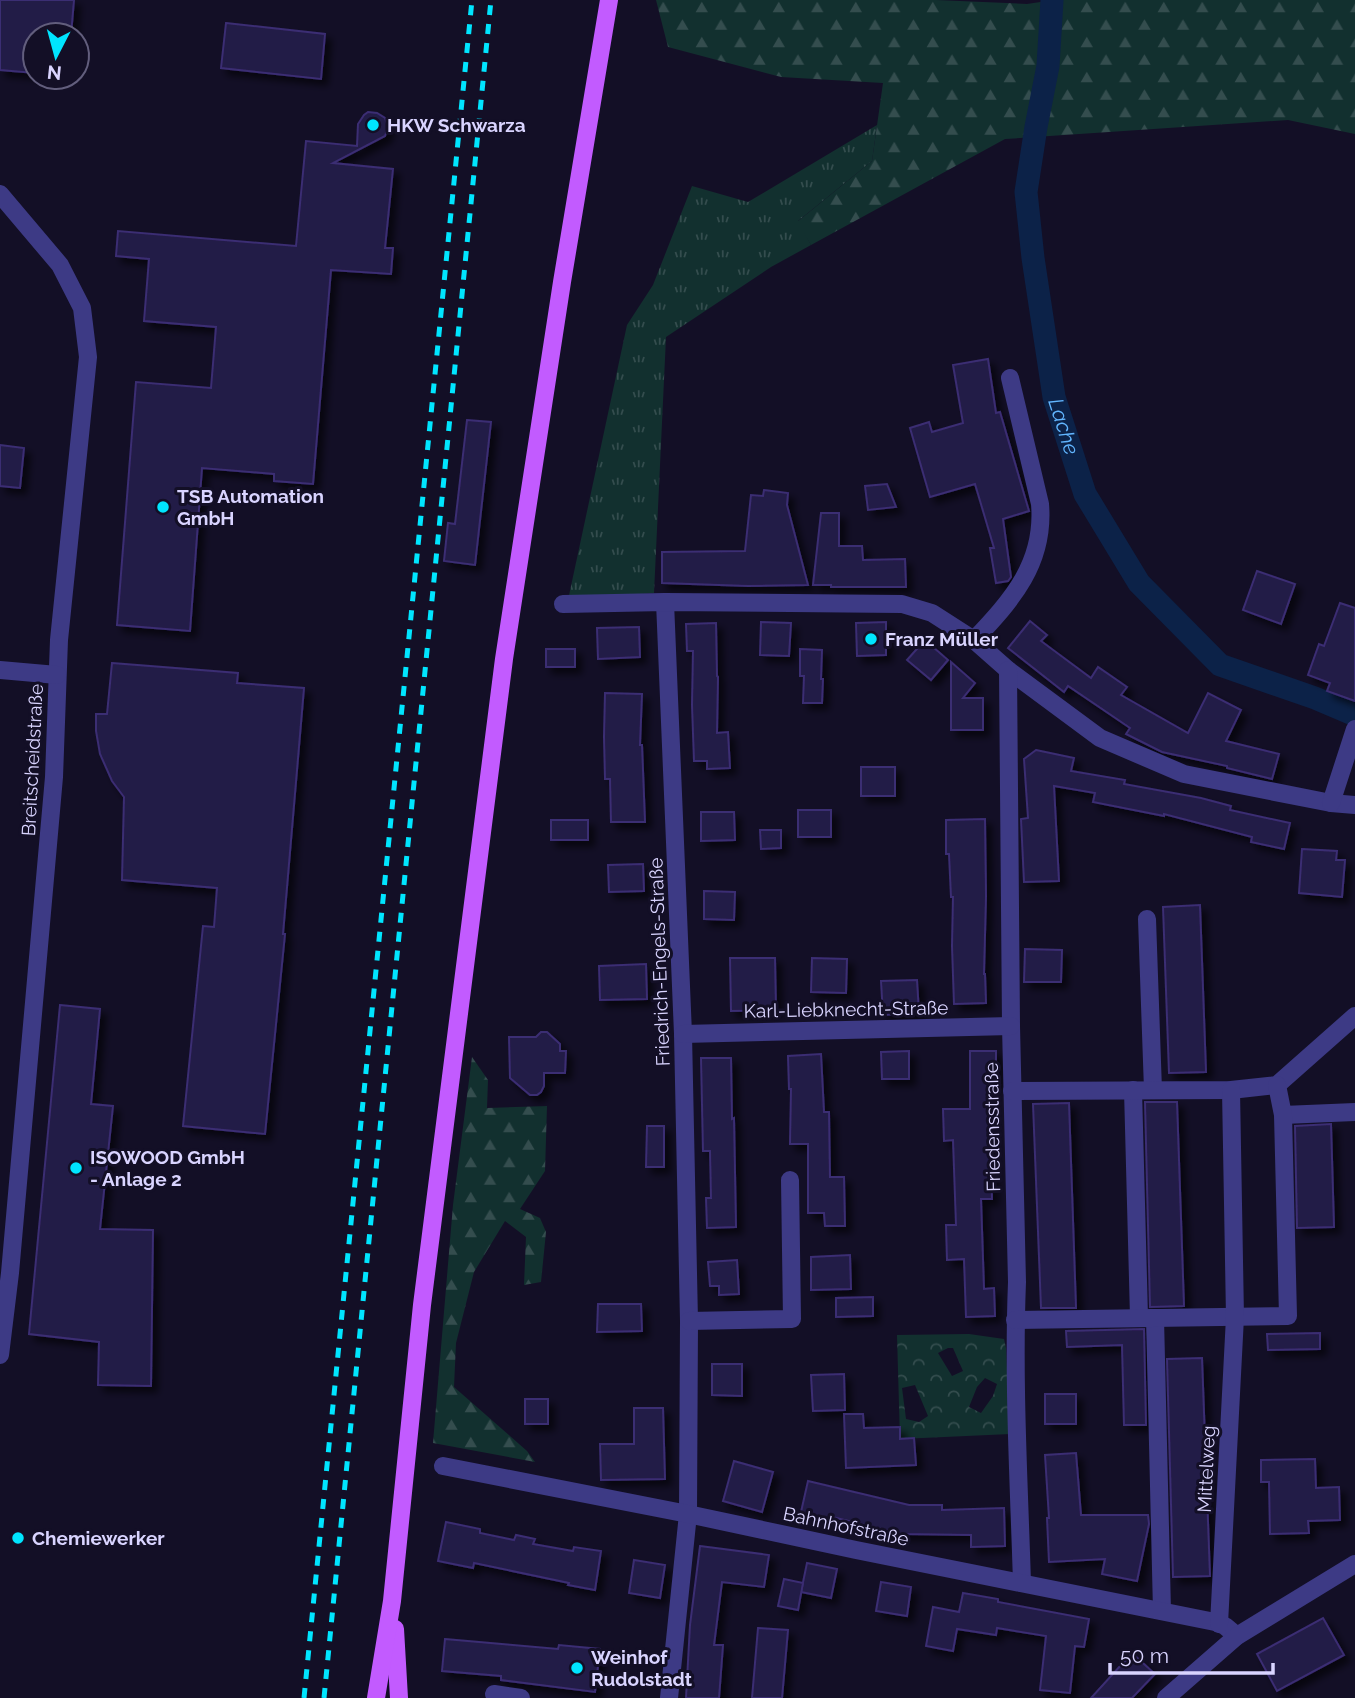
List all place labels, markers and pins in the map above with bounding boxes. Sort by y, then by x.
place label: HKW Schwarza [387,114,526,136]
marker: HKW Schwarza [365,117,381,133]
place label: TSB Automation GmbH [177,485,324,529]
marker: TSB Automation GmbH [155,499,171,515]
place label: Franz Müller [885,628,999,650]
marker: Franz Müller [863,631,879,647]
place label: ISOWOOD GmbH - Anlage 2 [90,1146,245,1190]
marker: ISOWOOD GmbH - Anlage 2 [68,1160,84,1176]
place label: Chemiewerker [32,1527,165,1549]
marker: Chemiewerker [10,1530,26,1546]
place label: Weinhof Rudolstadt [591,1646,693,1690]
marker: Weinhof Rudolstadt [569,1660,585,1676]

